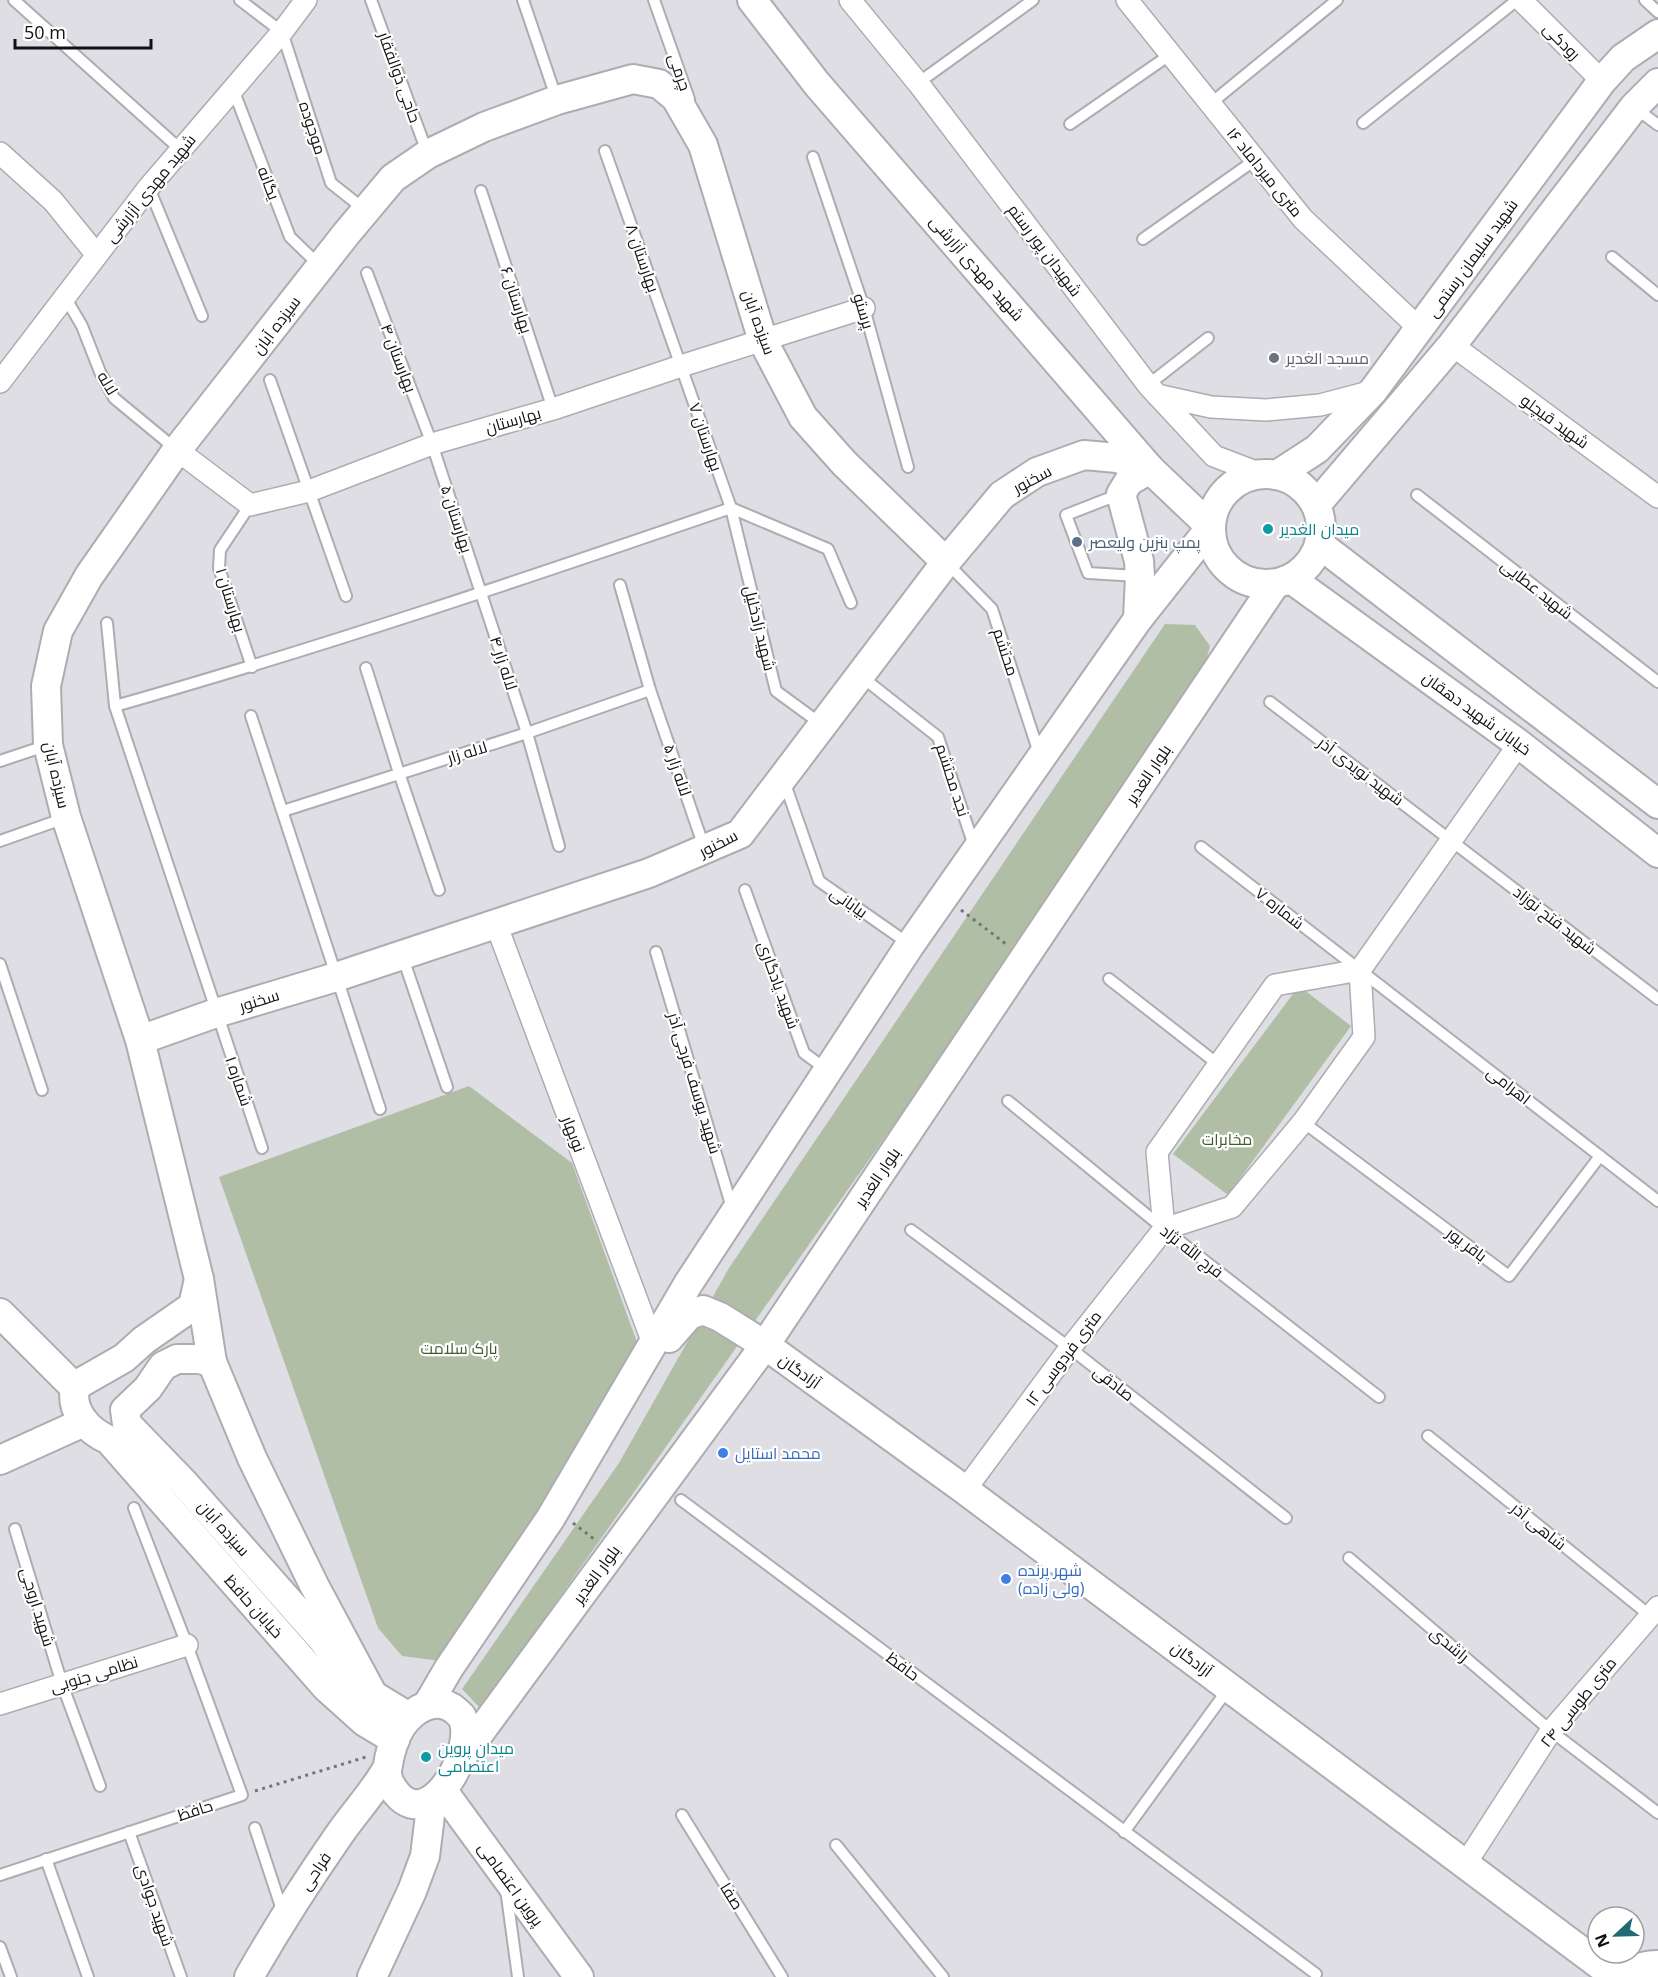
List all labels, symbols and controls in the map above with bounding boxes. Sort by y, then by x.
scale bar [15,12,152,50]
street label: رودکی [1538,17,1586,65]
text: 50 m [24,20,66,44]
street label: حاجی ذوالفقار [373,28,427,126]
street label: چرمی [662,50,697,94]
street label: موجوده [294,99,332,157]
street label: ۱۶ متری میرداماد [1222,123,1308,221]
street label: شهید مهدی آزارشی [99,129,201,247]
street label: یگانه [253,163,286,203]
street label: شهید سلیمان رستمی [1422,194,1522,322]
street label: شهیدان پور رستم [1002,199,1087,301]
street label: شهید مهدی آزارشی [925,210,1029,326]
street label: بهارستان ۸ [621,221,665,295]
street label: بهارستان ۶ [496,264,538,336]
street label: سیزده آبان [737,286,781,358]
street label: پرستو [847,290,880,333]
street label: سیزده آبان [247,291,305,359]
street label: بهارستان ۴ [376,321,422,395]
place label: مسجد الغدیر [1285,347,1369,369]
marker: مسجد الغدیر [1267,351,1281,365]
street label: لاله [92,367,124,399]
street label: شهید قیچلو [1516,389,1594,454]
street label: بهارستان ۷ [684,400,728,474]
street label: بهارستان [483,402,543,438]
street label: سخنور [1008,460,1055,499]
street label: بهارستان ۵ [436,482,478,556]
place label: میدان الغدیر [1279,518,1359,540]
marker: میدان الغدیر [1261,522,1275,536]
place label: پمپ بنزین ولیعصر [1088,531,1201,554]
marker: پمپ بنزین ولیعصر [1070,535,1084,549]
street label: شهید عطایی [1496,554,1578,624]
street label: بهارستان ۱ [211,565,251,635]
street label: شهید زادخلیل [739,583,781,673]
street label: محتشم [987,625,1024,679]
street label: لاله زار ۴ [485,633,523,693]
street label: خیابان شهید دهقان [1418,666,1536,760]
street label: شهید نویدی آذر [1313,731,1408,811]
street label: لاله زار [443,736,490,769]
street label: سیزده آبان [39,739,75,811]
street label: بلوار الغدیر [1119,740,1176,809]
street label: لاله زار ۵ [659,741,697,799]
street label: نجد محتشم [930,741,975,820]
street label: سخنور [694,824,741,863]
street label: بیابانی [826,881,872,923]
street label: شهید فتح نوزاد [1508,881,1601,960]
street label: شماره ۷ [1251,882,1309,934]
street label: شهید یادگاری [753,938,805,1032]
street label: سخنور [235,983,282,1017]
street label: شهید یوسف فرجی آذر [663,1009,727,1156]
street label: شماره ۱ [220,1053,258,1109]
street label: اهرامی [1482,1061,1536,1109]
street label: نوبهار [557,1112,591,1155]
park label: مخابرات [1202,1128,1252,1150]
street label: بلوار الغدیر [848,1143,905,1212]
street label: فرج الله نژاد [1155,1219,1228,1283]
street label: باقر پور [1441,1221,1492,1267]
street label: ۱۲ متری فردوسی [1020,1306,1106,1410]
park label: پارک سلامت [420,1337,498,1360]
street label: آزادگان [775,1348,826,1394]
street label: صادقی [1089,1360,1139,1406]
place label: محمد استایل [735,1442,821,1464]
marker: محمد استایل [716,1446,730,1460]
street label: سیزده آبان [193,1495,255,1561]
street label: شاهی آذر [1506,1496,1571,1555]
street label: بلوار الغدیر [567,1540,625,1609]
place label: شهر پرنده (ولی زاده) [1018,1559,1085,1599]
street label: شهید اروجی [16,1565,60,1649]
street label: خیابان حافظ [220,1570,288,1642]
marker: شهر پرنده (ولی زاده) [999,1572,1013,1586]
street label: راشدی [1426,1621,1474,1667]
street label: آزادگان [1167,1636,1218,1682]
street label: حافظ [882,1646,924,1686]
street label: نظامی جنوبی [47,1650,141,1698]
street label: ۲۴ متری طوسی [1535,1652,1621,1752]
place label: میدان پروین اعتصامی [438,1737,514,1777]
marker: میدان پروین اعتصامی [419,1750,433,1764]
street label: حافظ [174,1794,216,1826]
street label: پروین اعتصامی [472,1838,549,1932]
street label: فراحی [294,1848,336,1894]
street label: شهید جوادی [131,1861,179,1949]
street label: صفا [715,1878,749,1914]
north arrow [1586,1905,1646,1965]
text: N [1589,1930,1615,1951]

